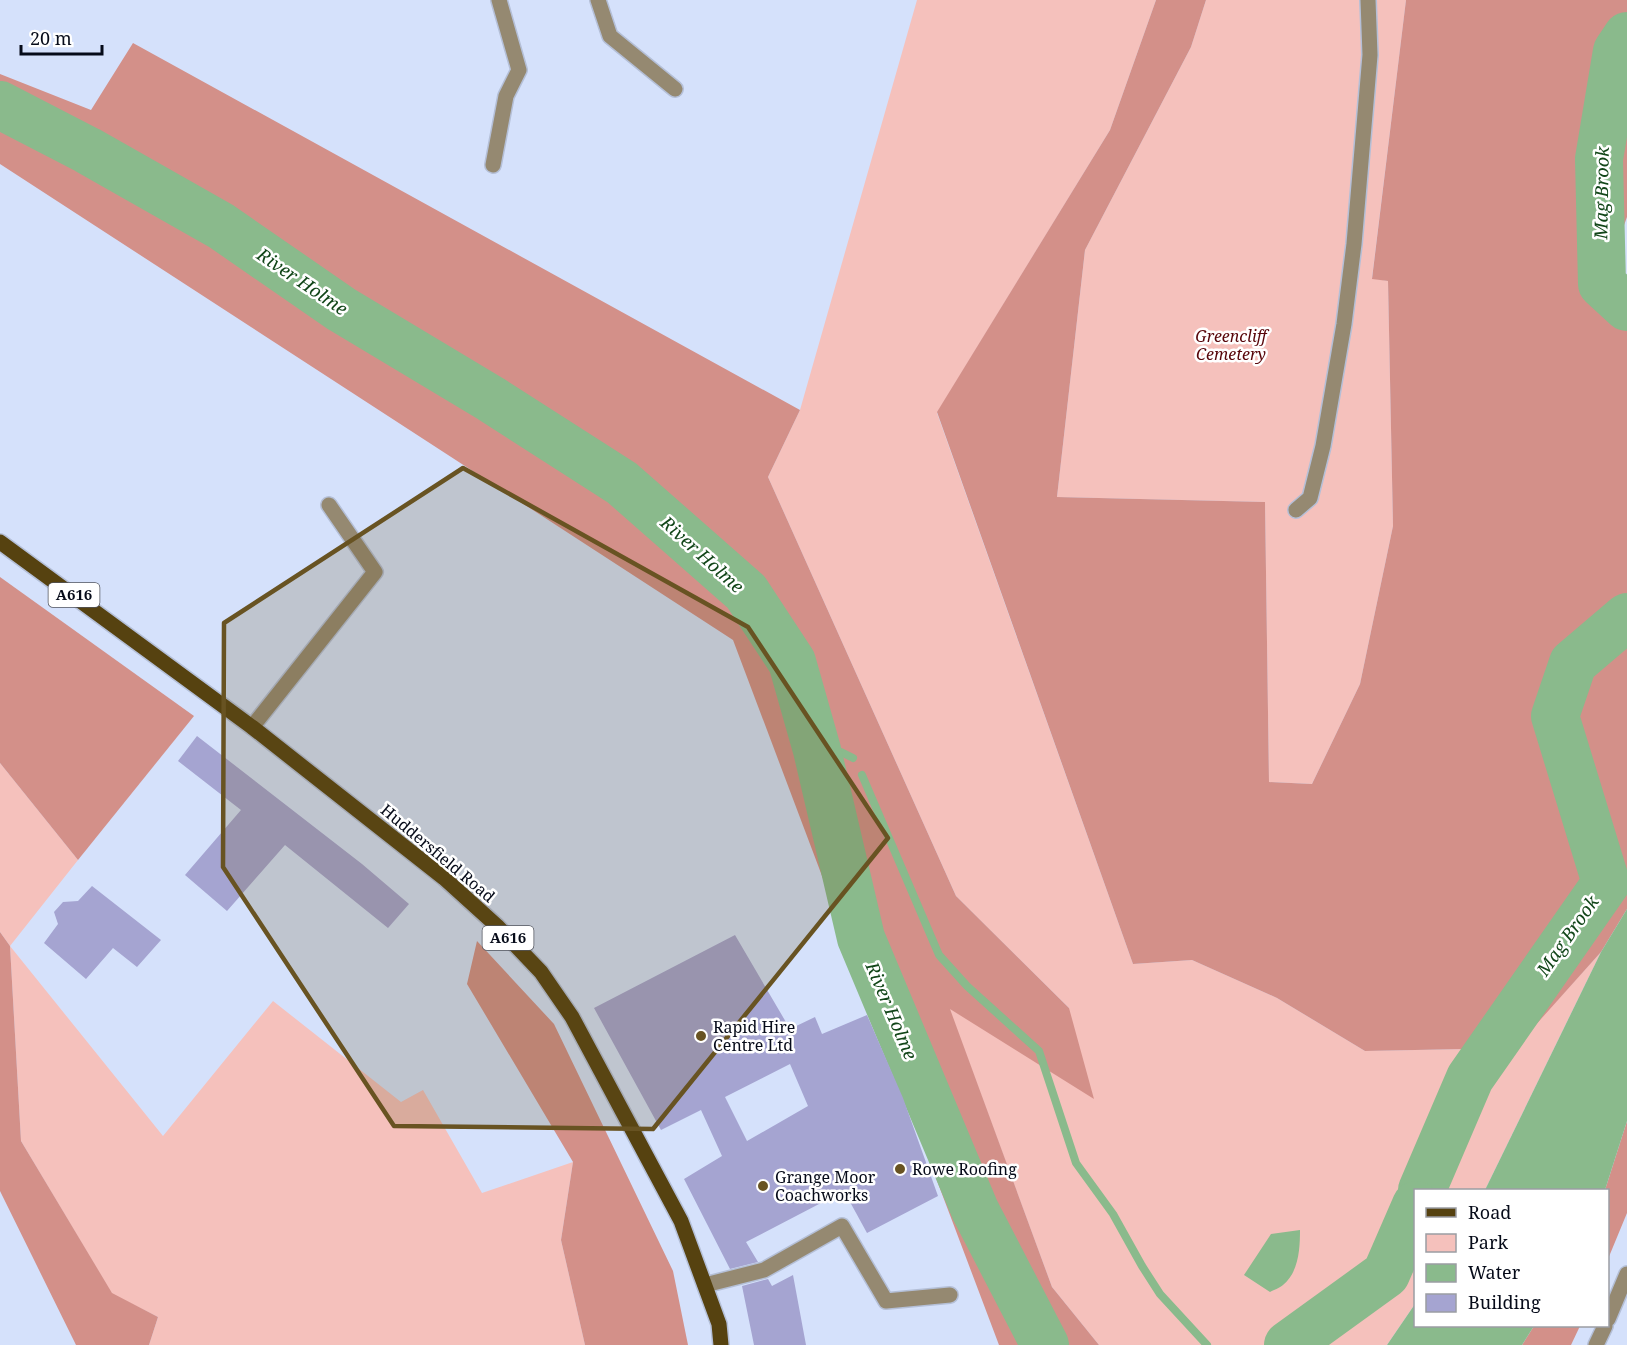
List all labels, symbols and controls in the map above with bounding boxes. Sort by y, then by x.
scale bar [21,18,102,56]
text: 20 m [30,26,72,50]
water label: Mag Brook [1588,146,1614,241]
water label: River Holme [252,242,353,320]
park label: Greencliff Cemetery [1195,325,1270,365]
water label: River Holme [655,510,749,598]
road number: A616 [48,583,100,607]
street label: Huddersfield Road [376,799,500,907]
water label: Mag Brook [1530,890,1604,981]
road number: A616 [482,926,534,950]
water label: River Holme [860,957,923,1063]
place label: Rapid Hire Centre Ltd [713,1016,795,1056]
marker: Rapid Hire Centre Ltd [694,1029,708,1043]
place label: Rowe Roofing [912,1158,1017,1180]
marker: Rowe Roofing [893,1162,907,1176]
place label: Grange Moor Coachworks [775,1166,876,1206]
marker: Grange Moor Coachworks [756,1179,770,1193]
legend [1414,1189,1609,1327]
text: Road [1468,1200,1511,1224]
text: Park [1468,1230,1508,1254]
text: Water [1468,1260,1521,1284]
text: Building [1468,1290,1541,1314]

